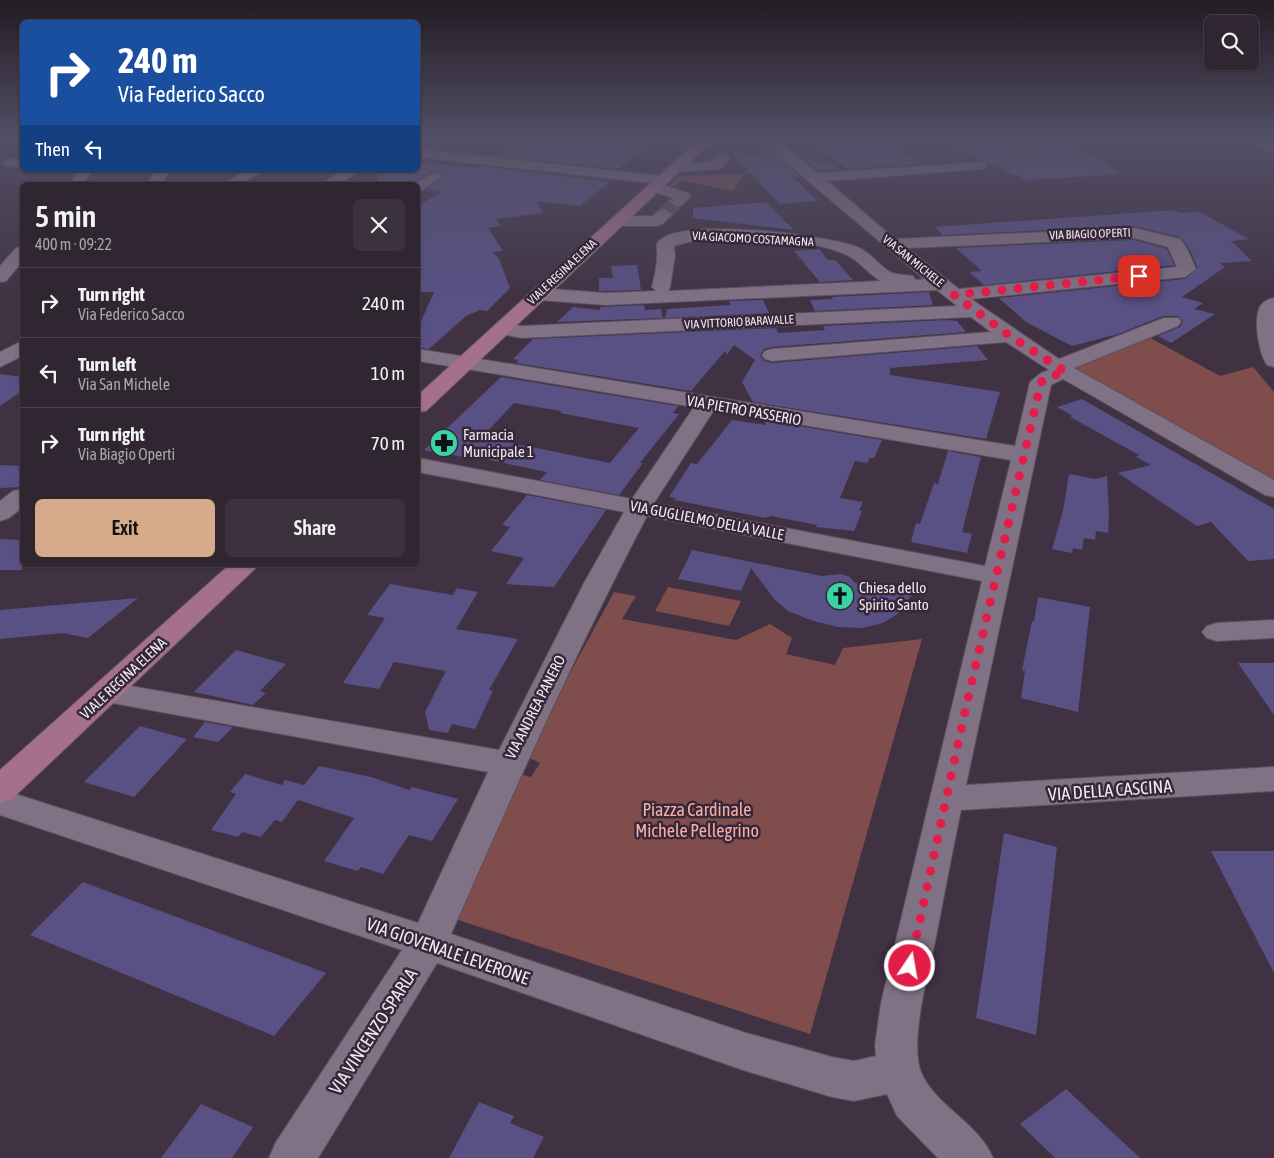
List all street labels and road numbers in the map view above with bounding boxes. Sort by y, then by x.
street label: VIA BIAGIO OPERTI [1049,226,1131,242]
street label: VIA GIACOMO COSTAMAGNA [692,229,814,249]
street label: VIA SAN MICHELE [880,232,946,290]
street label: VIALE REGINA ELENA [525,236,599,308]
street label: VIA VITTORIO BARAVALLE [684,312,794,332]
street label: VIA PIETRO PASSERIO [685,392,803,428]
street label: VIA GUGLIELMO DELLA VALLE [629,497,786,543]
street label: VIALE REGINA ELENA [76,633,170,722]
street label: VIA ANDREA PANERO [502,652,569,762]
street label: VIA DELLA CASCINA [1047,775,1173,805]
street label: VIA GIOVENALE LEVERONE [364,913,533,989]
street label: VIA VINCENZO SPARLA [325,964,422,1098]

